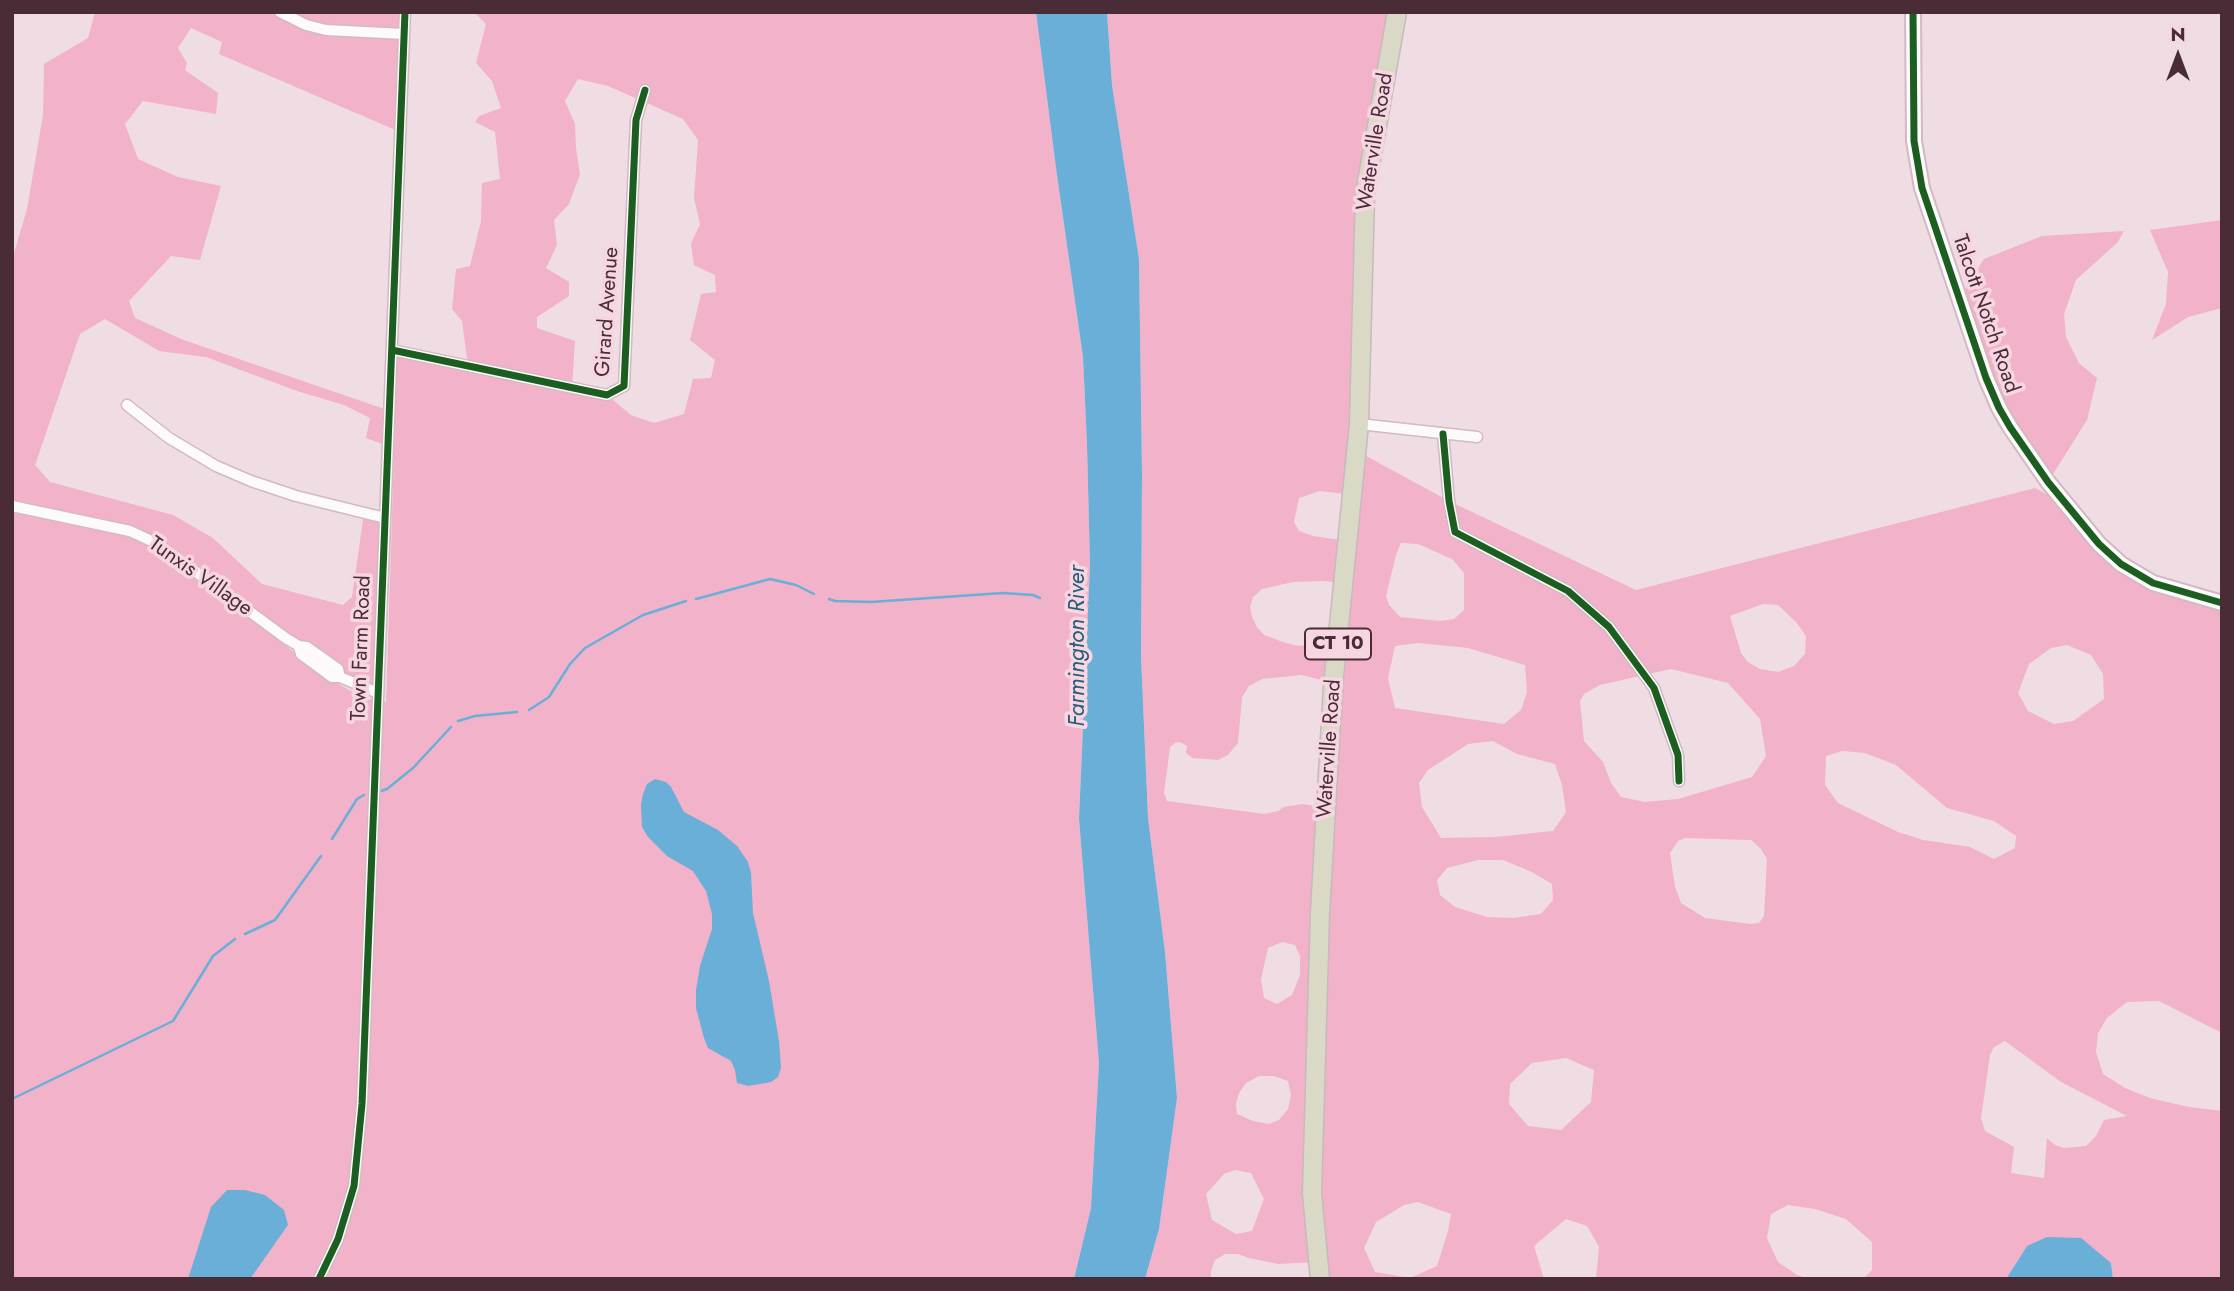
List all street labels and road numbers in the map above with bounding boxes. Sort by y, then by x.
street label: Waterville Road [1353,71,1399,213]
street label: Talcott Notch Road [1946,231,2024,397]
street label: Girard Avenue [591,246,625,378]
street label: Tunxis Village [143,532,257,622]
street label: Town Farm Road [347,575,377,721]
road number: CT 10 [1305,628,1371,660]
street label: Waterville Road [1313,679,1347,819]

